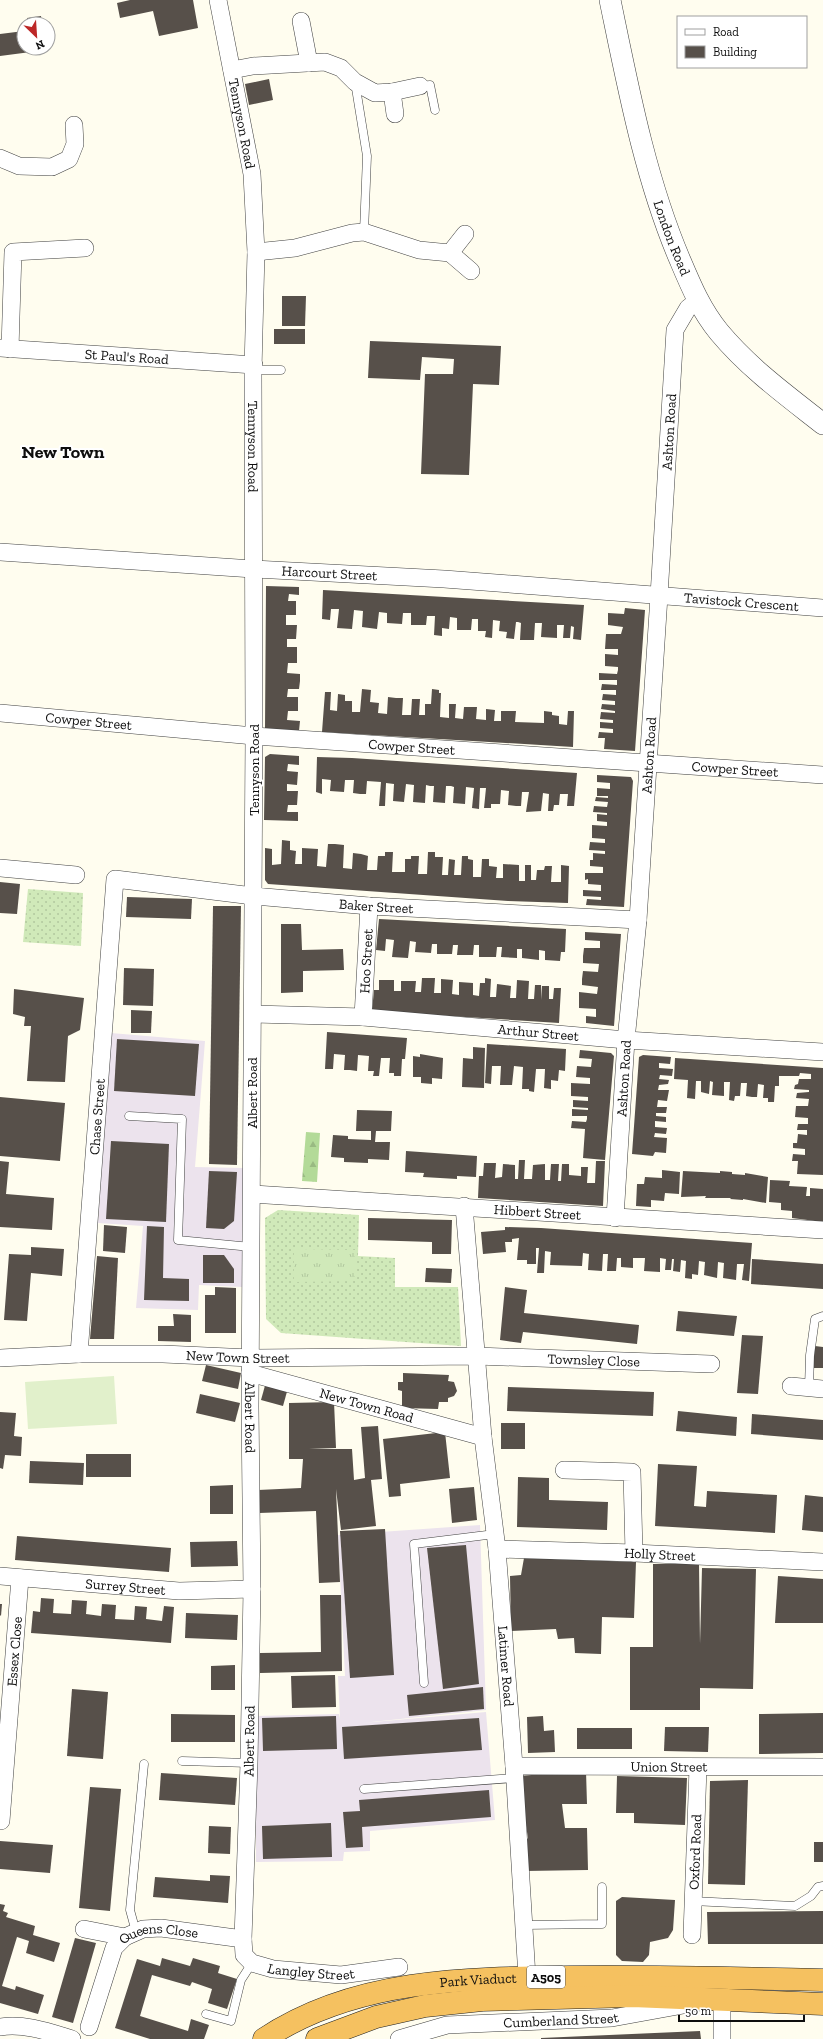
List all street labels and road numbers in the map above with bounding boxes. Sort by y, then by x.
street label: Tennyson Road [225,77,259,171]
street label: London Road [649,198,694,279]
street label: St Paul's Road [84,346,170,368]
street label: Ashton Road [659,393,680,471]
street label: Tennyson Road [244,401,261,493]
street label: Harcourt Street [281,563,378,585]
street label: Tavistock Crescent [683,589,800,615]
street label: Cowper Street [45,709,133,734]
street label: Ashton Road [638,716,660,794]
street label: Tennyson Road [246,724,263,816]
street label: Cowper Street [368,736,456,759]
street label: Cowper Street [691,758,780,781]
street label: Baker Street [338,895,415,917]
street label: Hoo Street [356,928,377,994]
street label: Arthur Street [497,1021,580,1045]
street label: Ashton Road [613,1039,635,1117]
street label: Albert Road [244,1057,261,1129]
street label: Chase Street [86,1077,109,1156]
street label: Hibbert Street [493,1201,582,1224]
street label: New Town Street [186,1347,290,1367]
street label: Townsley Close [547,1350,641,1371]
street label: Albert Road [241,1382,259,1454]
street label: New Town Road [318,1385,416,1427]
street label: Holly Street [624,1545,697,1565]
street label: Surrey Street [85,1575,167,1599]
street label: Essex Close [4,1616,26,1687]
street label: Latimer Road [494,1625,517,1707]
street label: Albert Road [240,1705,259,1777]
street label: Union Street [630,1758,708,1776]
street label: Oxford Road [686,1814,705,1890]
street label: Queens Close [115,1920,200,1948]
street label: Langley Street [265,1960,356,1984]
road number: A505 [527,1966,565,1988]
street label: Park Viaduct [439,1970,518,1991]
street label: Cumberland Street [503,2009,621,2032]

